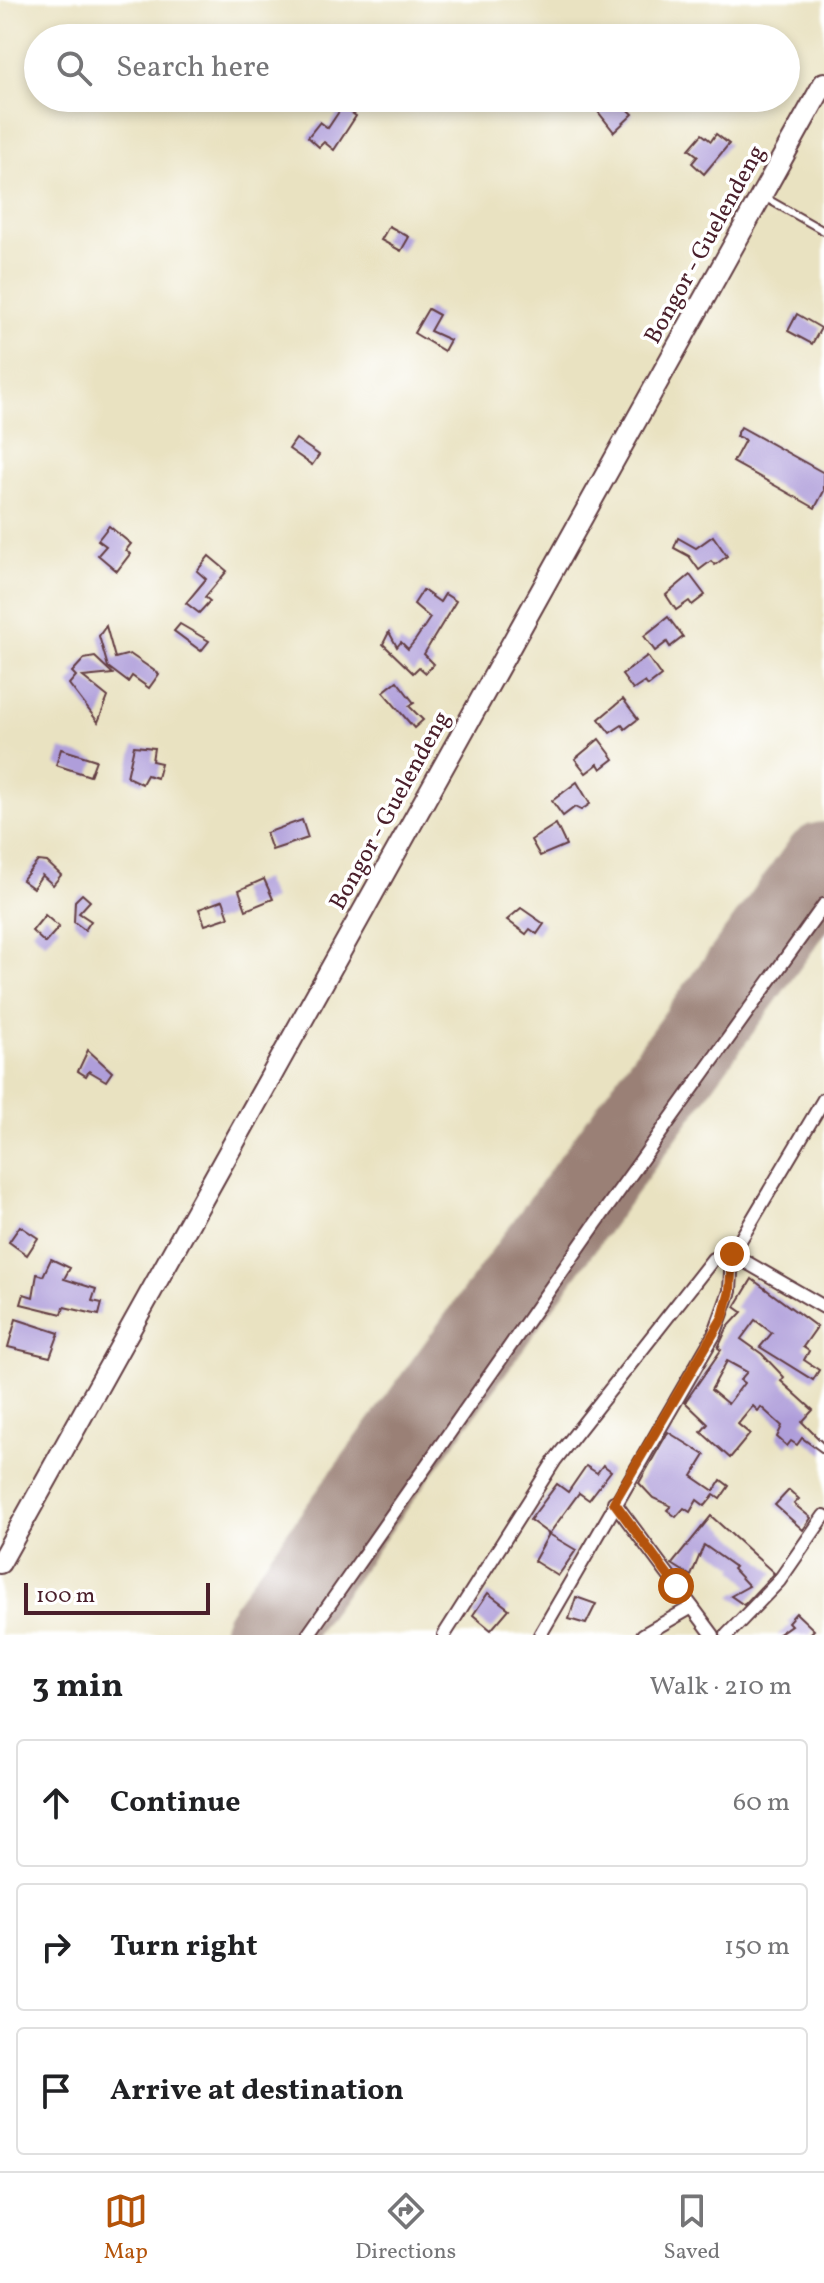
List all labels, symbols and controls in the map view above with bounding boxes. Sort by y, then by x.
search box [24,24,800,112]
icon: search [52,46,96,90]
text: Search here [116,47,270,89]
street label: Bongor - Guelendeng [637,139,775,351]
street label: Bongor - Guelendeng [322,705,460,917]
route end [714,1236,750,1272]
route start [658,1568,694,1604]
scale bar [24,1579,210,1615]
text: 100 m [36,1581,95,1612]
text: 3 min [32,1664,123,1711]
text: Walk · 210 m [649,1669,792,1705]
icon: ahead [34,1781,78,1825]
text: Continue [110,1782,241,1824]
text: 60 m [733,1785,790,1821]
icon: right [34,1925,78,1969]
text: Turn right [110,1926,258,1968]
text: 150 m [724,1929,790,1965]
icon: arrive [34,2069,78,2113]
text: Arrive at destination [110,2070,404,2112]
tab: Map [104,2189,148,2268]
tab: Directions [355,2189,456,2268]
tab: Saved [664,2189,720,2268]

